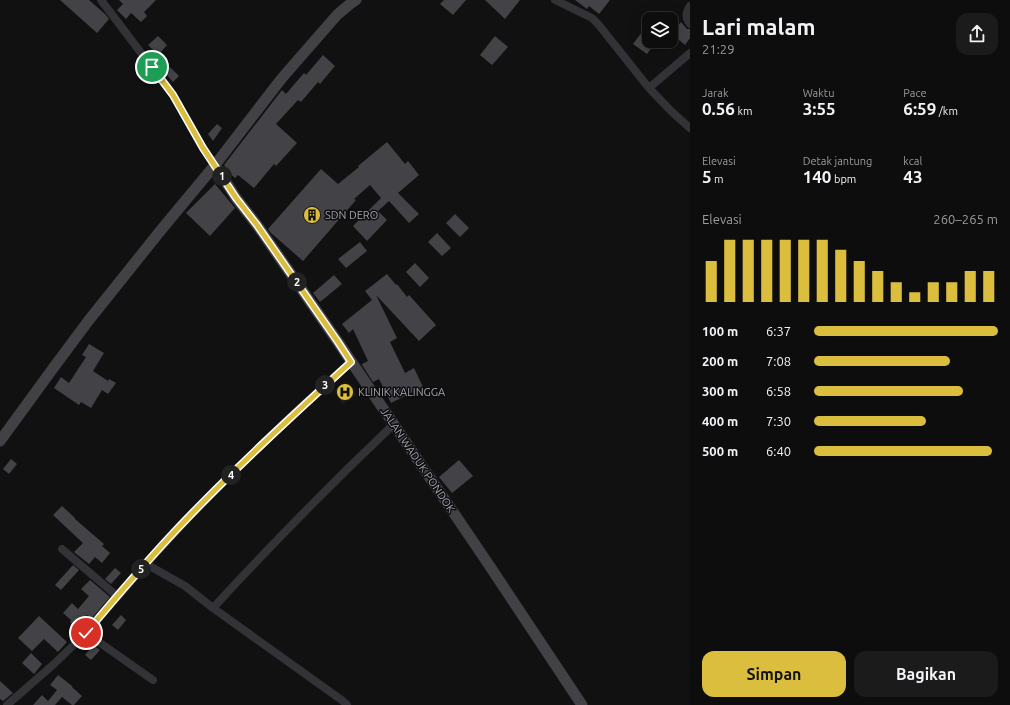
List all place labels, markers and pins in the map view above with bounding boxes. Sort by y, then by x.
pin [135,50,169,84]
pin: 1 [212,166,232,186]
building icon: SDN DERO [302,205,322,225]
place label: SDN DERO [325,209,378,221]
pin: 2 [287,272,307,292]
pin: 3 [315,375,335,395]
hospital icon: KLINIK KALINGGA [335,382,355,402]
place label: KLINIK KALINGGA [358,386,446,398]
pin: 4 [221,465,241,485]
pin: 5 [131,559,151,579]
pin [69,616,103,650]

